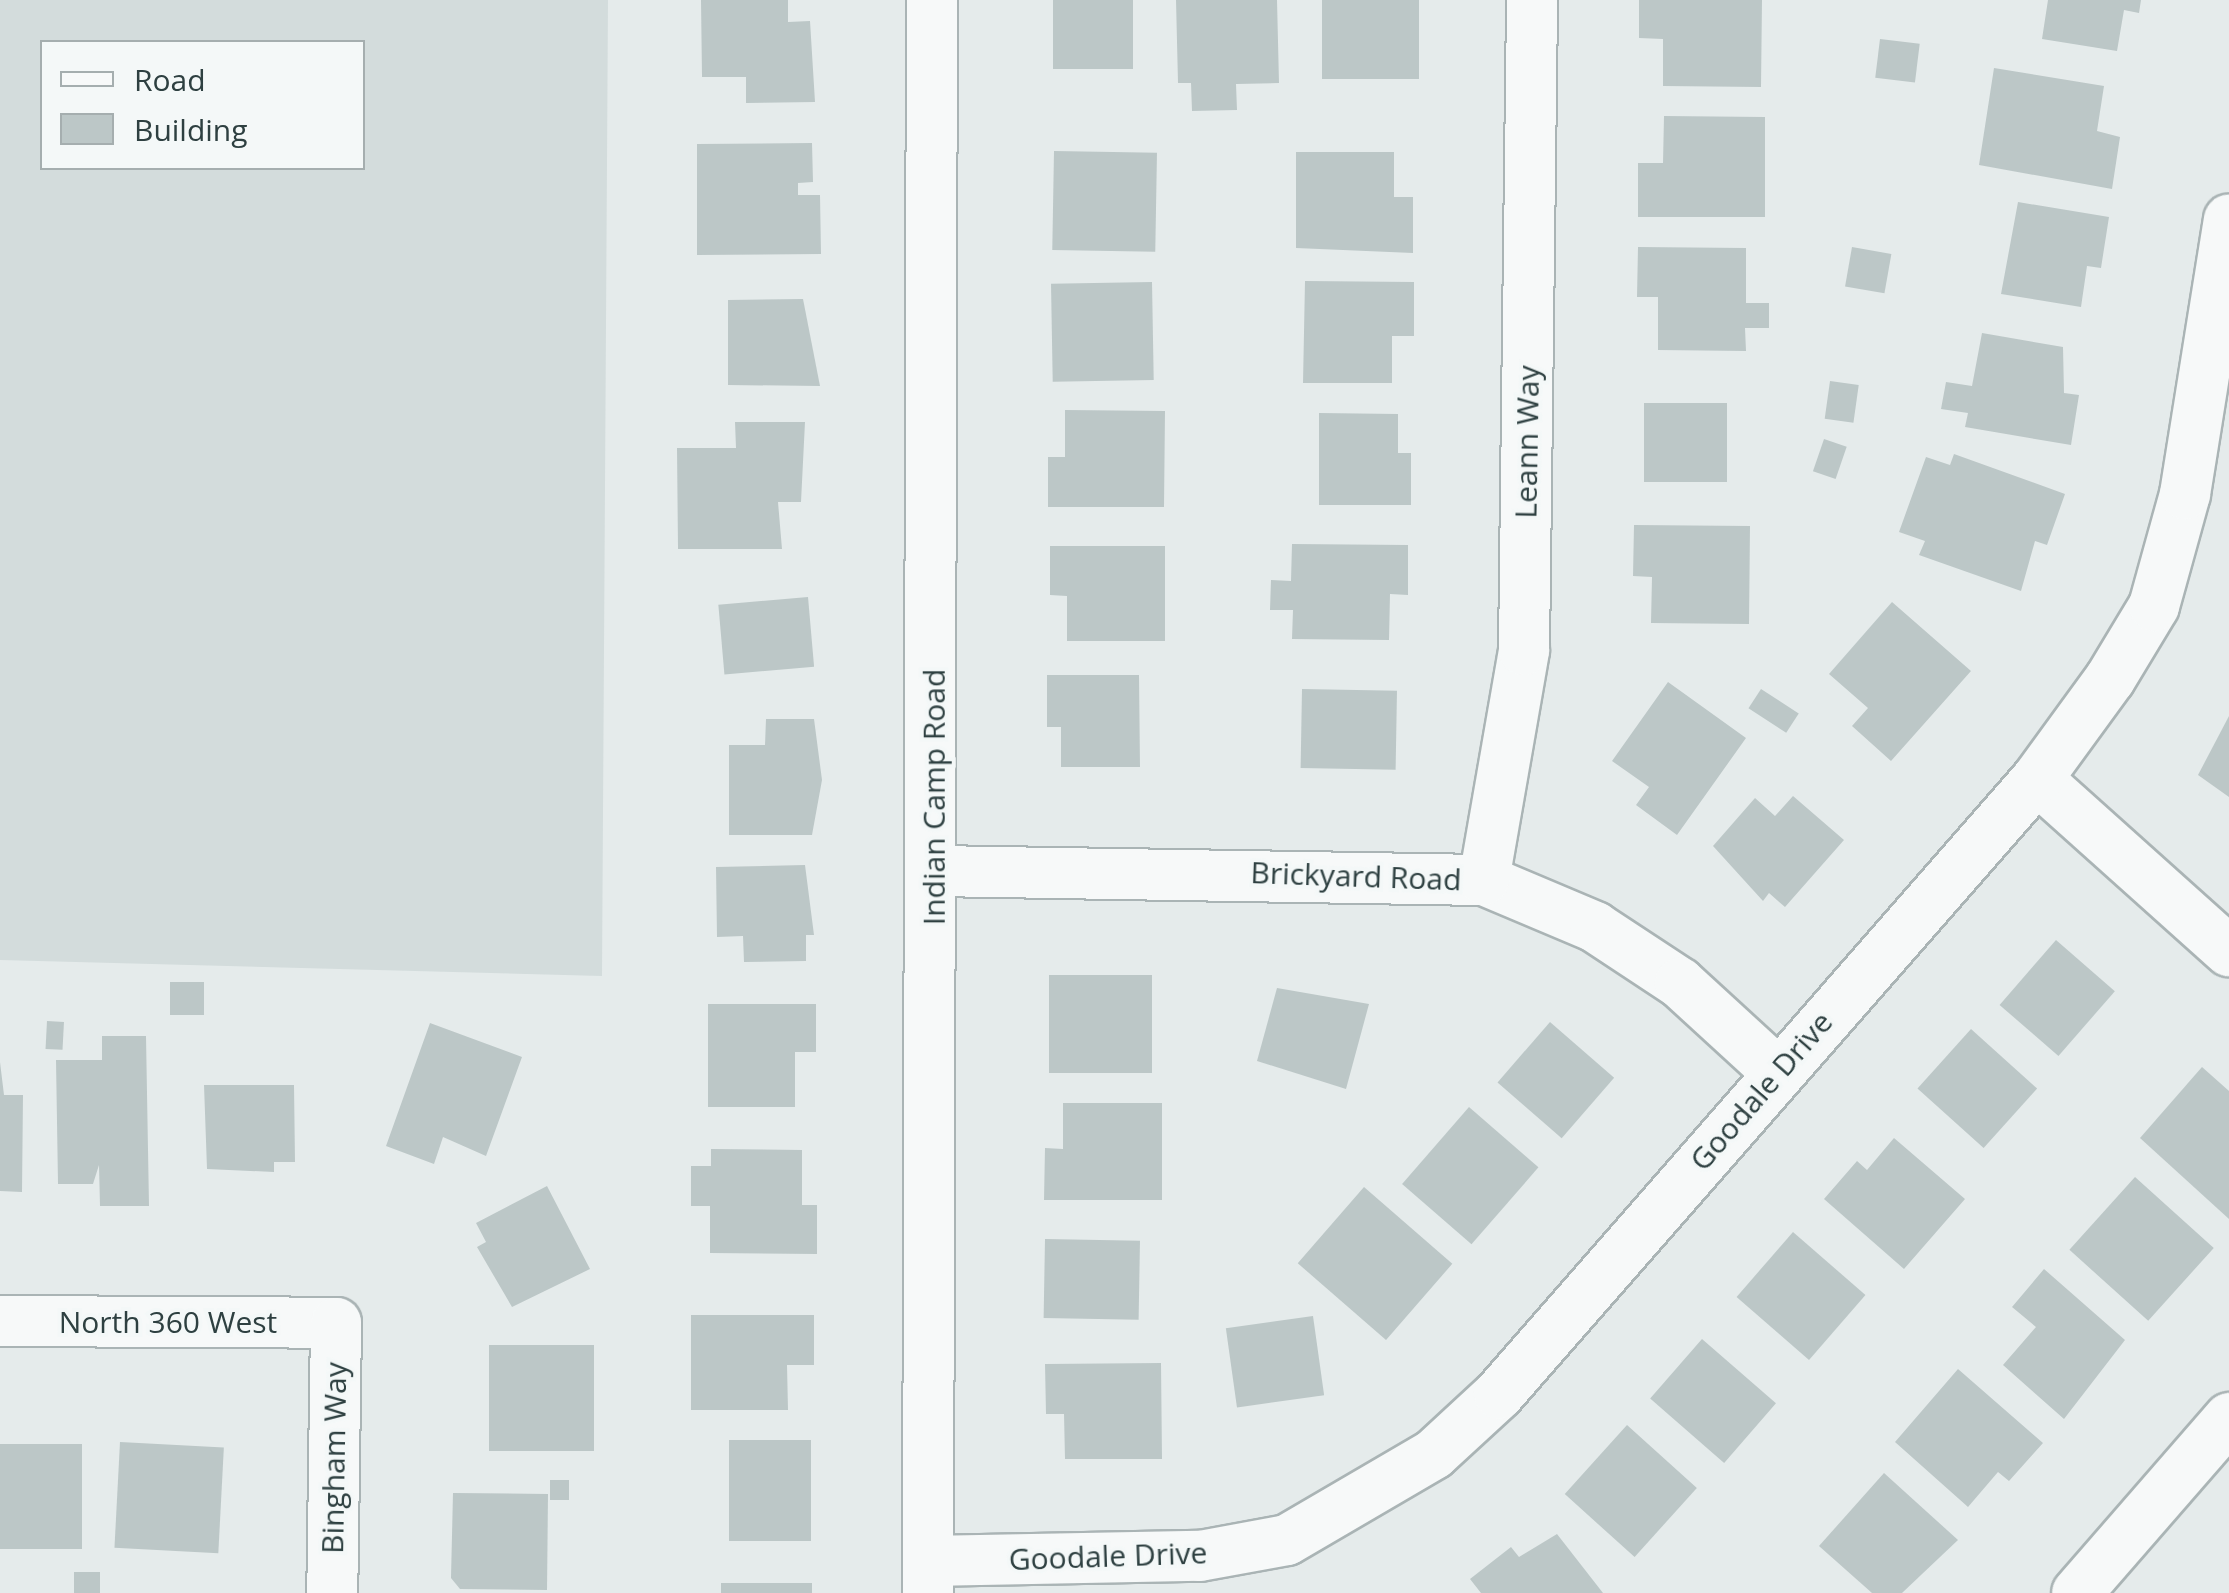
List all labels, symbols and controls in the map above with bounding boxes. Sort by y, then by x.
legend [40,40,365,170]
text: Road [134,59,206,100]
text: Building [134,109,248,150]
street label: Leann Way [1508,365,1546,519]
street label: Indian Camp Road [916,669,952,925]
street label: Brickyard Road [1250,854,1462,898]
street label: Goodale Drive [1682,1004,1840,1178]
street label: North 360 West [59,1304,277,1340]
street label: Bingham Way [314,1362,354,1554]
street label: Goodale Drive [1008,1535,1208,1577]

